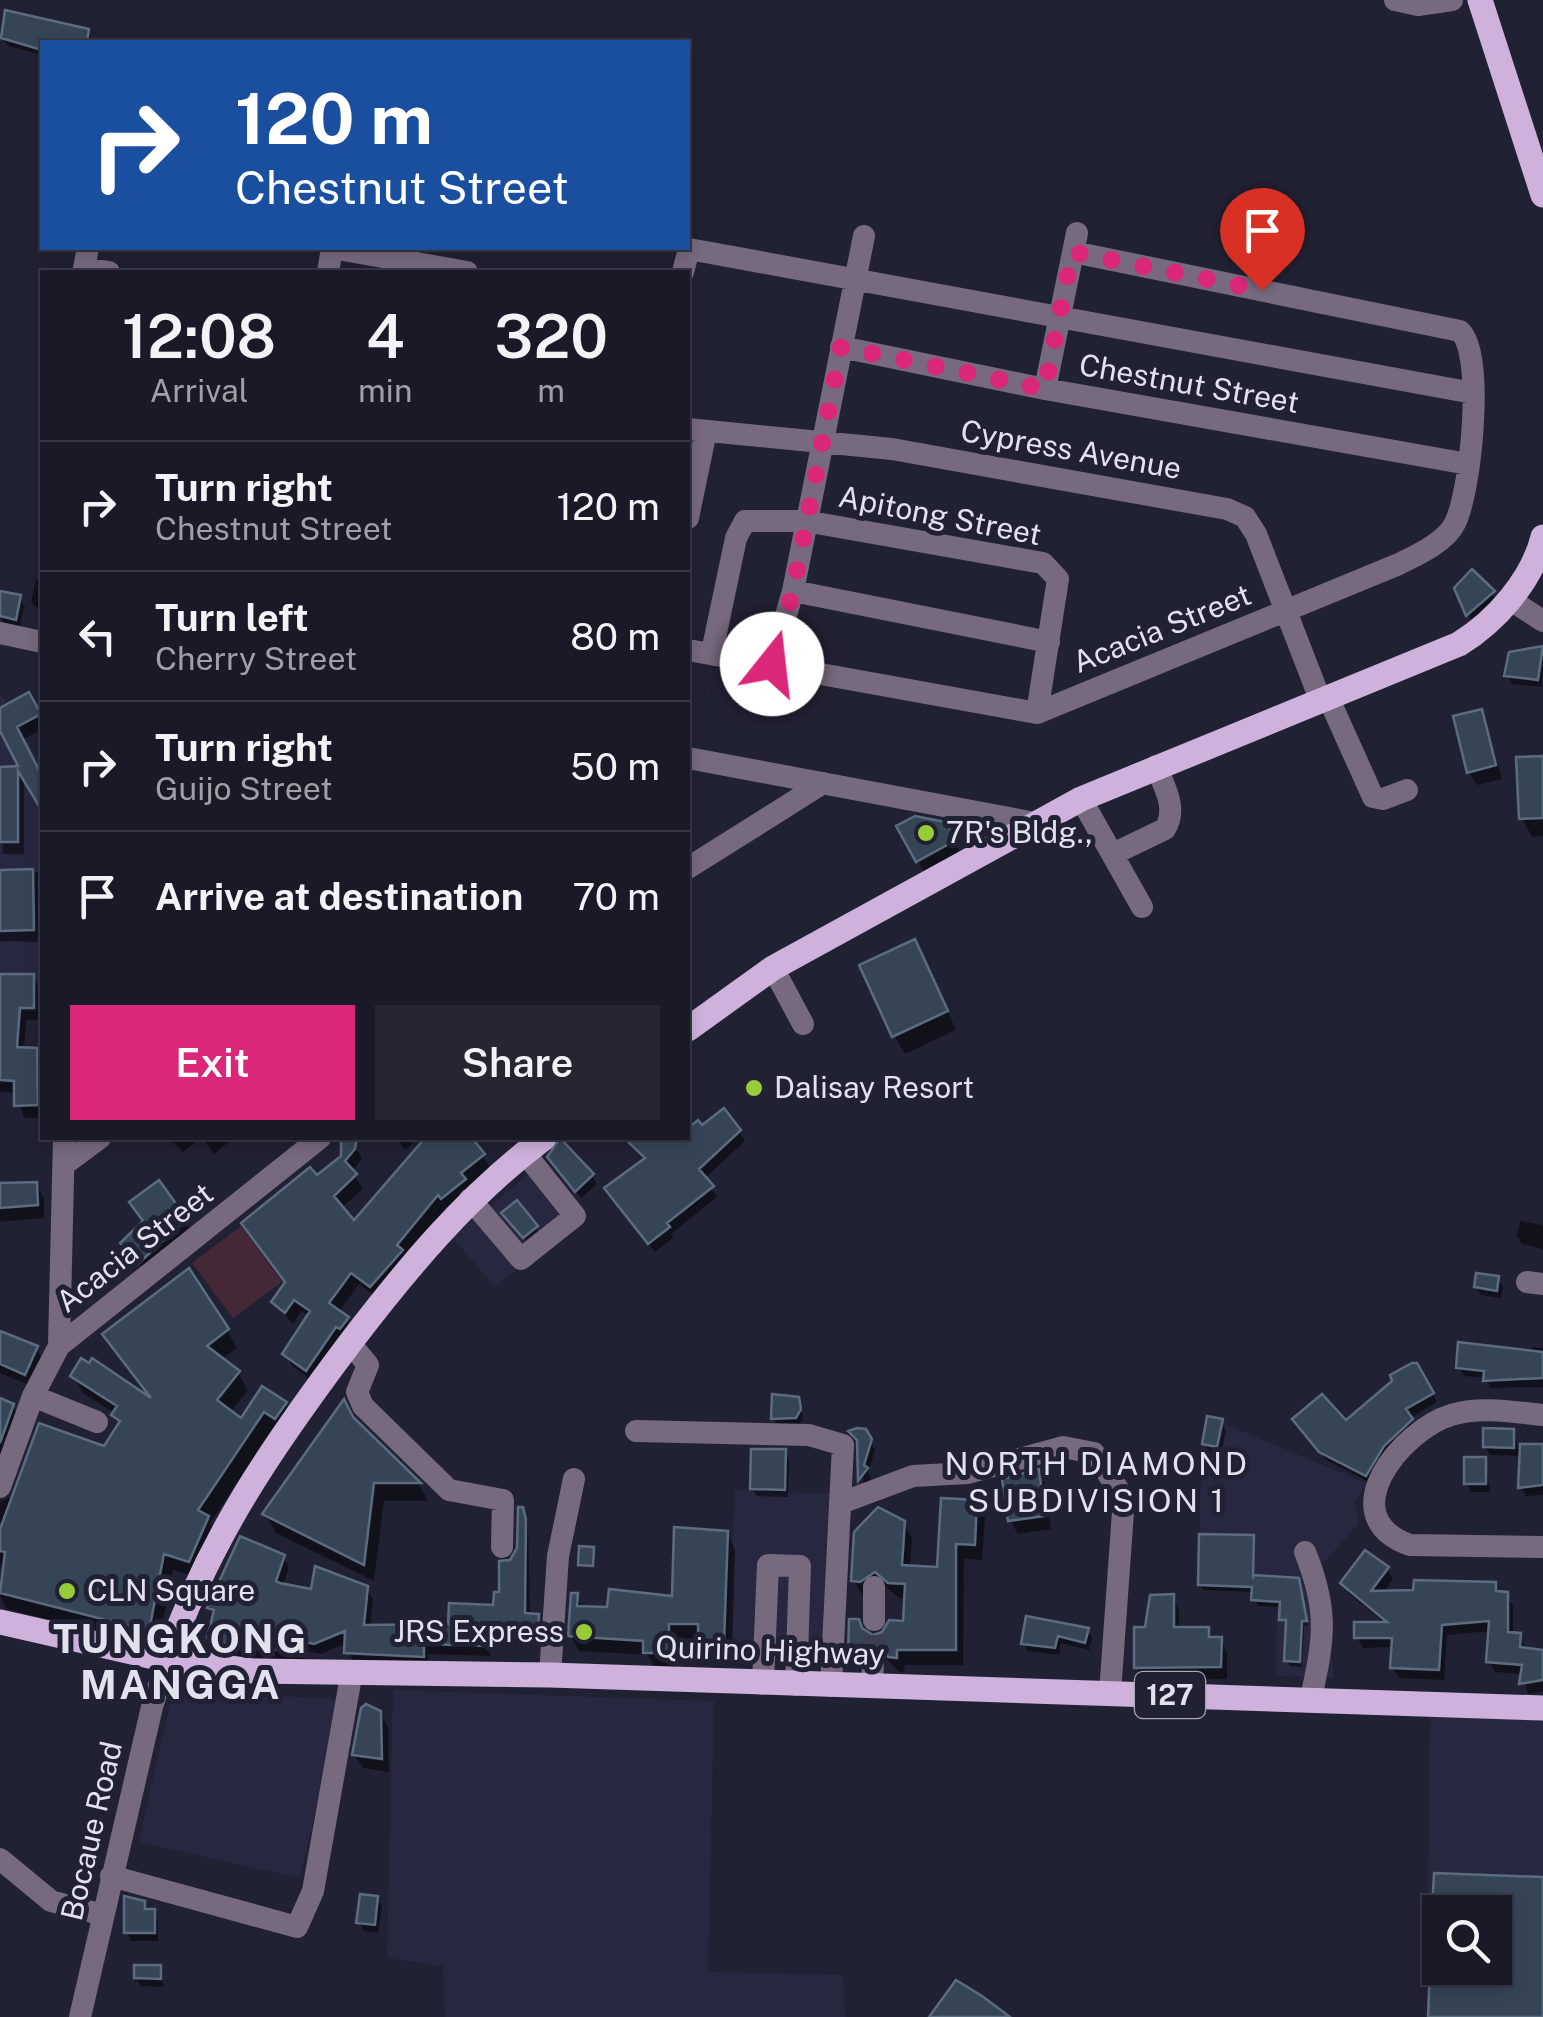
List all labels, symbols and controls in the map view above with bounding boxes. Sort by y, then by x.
text: 120 m [235,77,433,160]
icon: right [70,80,200,210]
text: Chestnut Street [235,161,569,214]
pin [1220,188,1305,291]
icon: arrive [1235,203,1290,258]
text: 12:08 [122,301,276,372]
text: 4 [366,301,405,372]
text: 320 [494,301,608,372]
street label: Chestnut Street [1076,346,1302,420]
text: Arrival [150,372,248,409]
text: min [358,372,412,409]
text: m [537,372,565,409]
street label: Cypress Avenue [958,412,1184,486]
text: Turn right [155,465,333,510]
street label: Apitong Street [836,478,1045,552]
icon: right [70,479,125,534]
text: 120 m [557,484,660,529]
text: Chestnut Street [155,510,393,547]
street label: Acacia Street [1067,576,1256,680]
text: Turn left [155,595,309,640]
icon: left [70,609,125,664]
position arrow [720,612,824,716]
text: 80 m [570,614,660,659]
text: Cherry Street [155,640,357,677]
text: Turn right [155,725,333,770]
icon: right [70,739,125,794]
text: 50 m [570,744,660,789]
text: Guijo Street [155,770,333,807]
place label: 7R's Bldg., [946,814,1092,850]
marker: 7R's Bldg., [915,822,937,844]
icon: arrive [70,869,125,924]
text: Arrive at destination [155,874,523,919]
text: 70 m [573,874,660,919]
button: Exit [70,1005,355,1120]
button: Share [375,1005,660,1120]
place label: Dalisay Resort [774,1069,974,1105]
marker: Dalisay Resort [743,1077,765,1099]
street label: Acacia Street [49,1175,220,1319]
district label: NORTH DIAMOND SUBDIVISION 1 [945,1445,1249,1519]
place label: CLN Square [87,1572,255,1608]
marker: CLN Square [56,1580,78,1602]
place label: JRS Express [393,1613,564,1649]
district label: TUNGKONG MANGGA [53,1615,309,1708]
marker: JRS Express [573,1621,595,1643]
street label: Quirino Highway [655,1628,885,1672]
road number: 127 [1135,1672,1205,1718]
street label: Bocaue Road [53,1738,129,1924]
map controls [1422,1895,1512,1985]
button: search [1422,1895,1512,1985]

